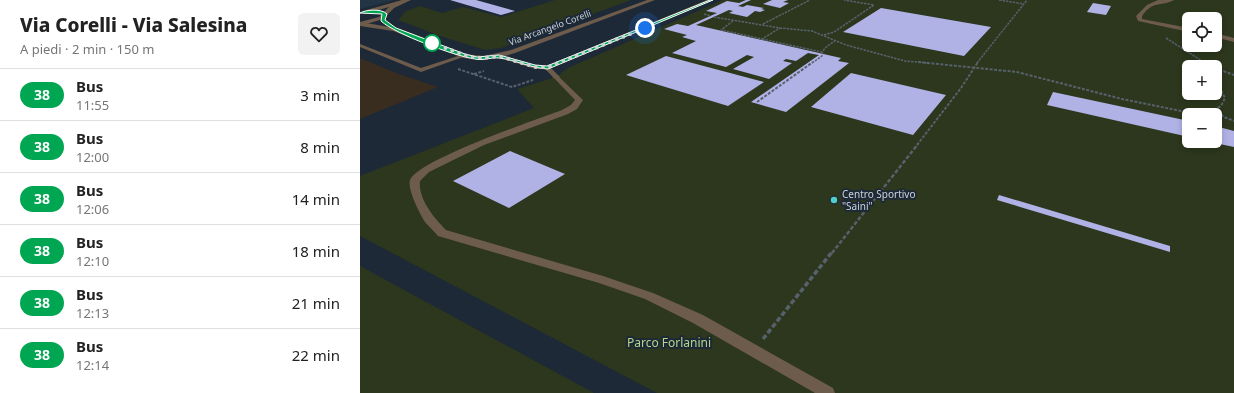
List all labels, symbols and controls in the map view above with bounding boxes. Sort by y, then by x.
street label: Via Arcangelo Corelli [507,7,593,48]
text: Via Corelli - Via Salesina [20,12,247,38]
map controls [1182,12,1222,148]
button: locate [1182,12,1222,52]
button: heart [298,13,340,55]
your location [635,18,655,38]
unlabelled marker [423,34,441,52]
text: A piedi · 2 min · 150 m [20,40,154,58]
button: + [1182,60,1222,100]
text: Bus [76,76,103,96]
text: 38 [34,85,50,104]
text: 3 min [300,85,340,105]
text: 11:55 [76,96,109,114]
button: − [1182,108,1222,148]
text: Bus [76,128,103,148]
text: 38 [34,137,50,156]
text: 8 min [300,137,340,157]
text: 12:00 [76,148,109,166]
text: Bus [76,180,103,200]
place label: Centro Sportivo "Saini" [842,187,915,213]
text: 38 [34,189,50,208]
text: 14 min [292,189,340,209]
marker: Centro Sportivo "Saini" [829,195,839,205]
text: 12:06 [76,200,109,218]
text: Bus [76,232,103,252]
text: 38 [34,241,50,260]
text: 18 min [292,241,340,261]
text: 12:10 [76,252,109,270]
text: Bus [76,284,103,304]
text: 38 [34,293,50,312]
text: 21 min [292,293,340,313]
text: 12:13 [76,304,109,322]
park label: Parco Forlanini [627,334,711,351]
text: Bus [76,336,103,356]
text: 38 [34,345,50,364]
text: 22 min [292,345,340,365]
text: 12:14 [76,356,109,374]

